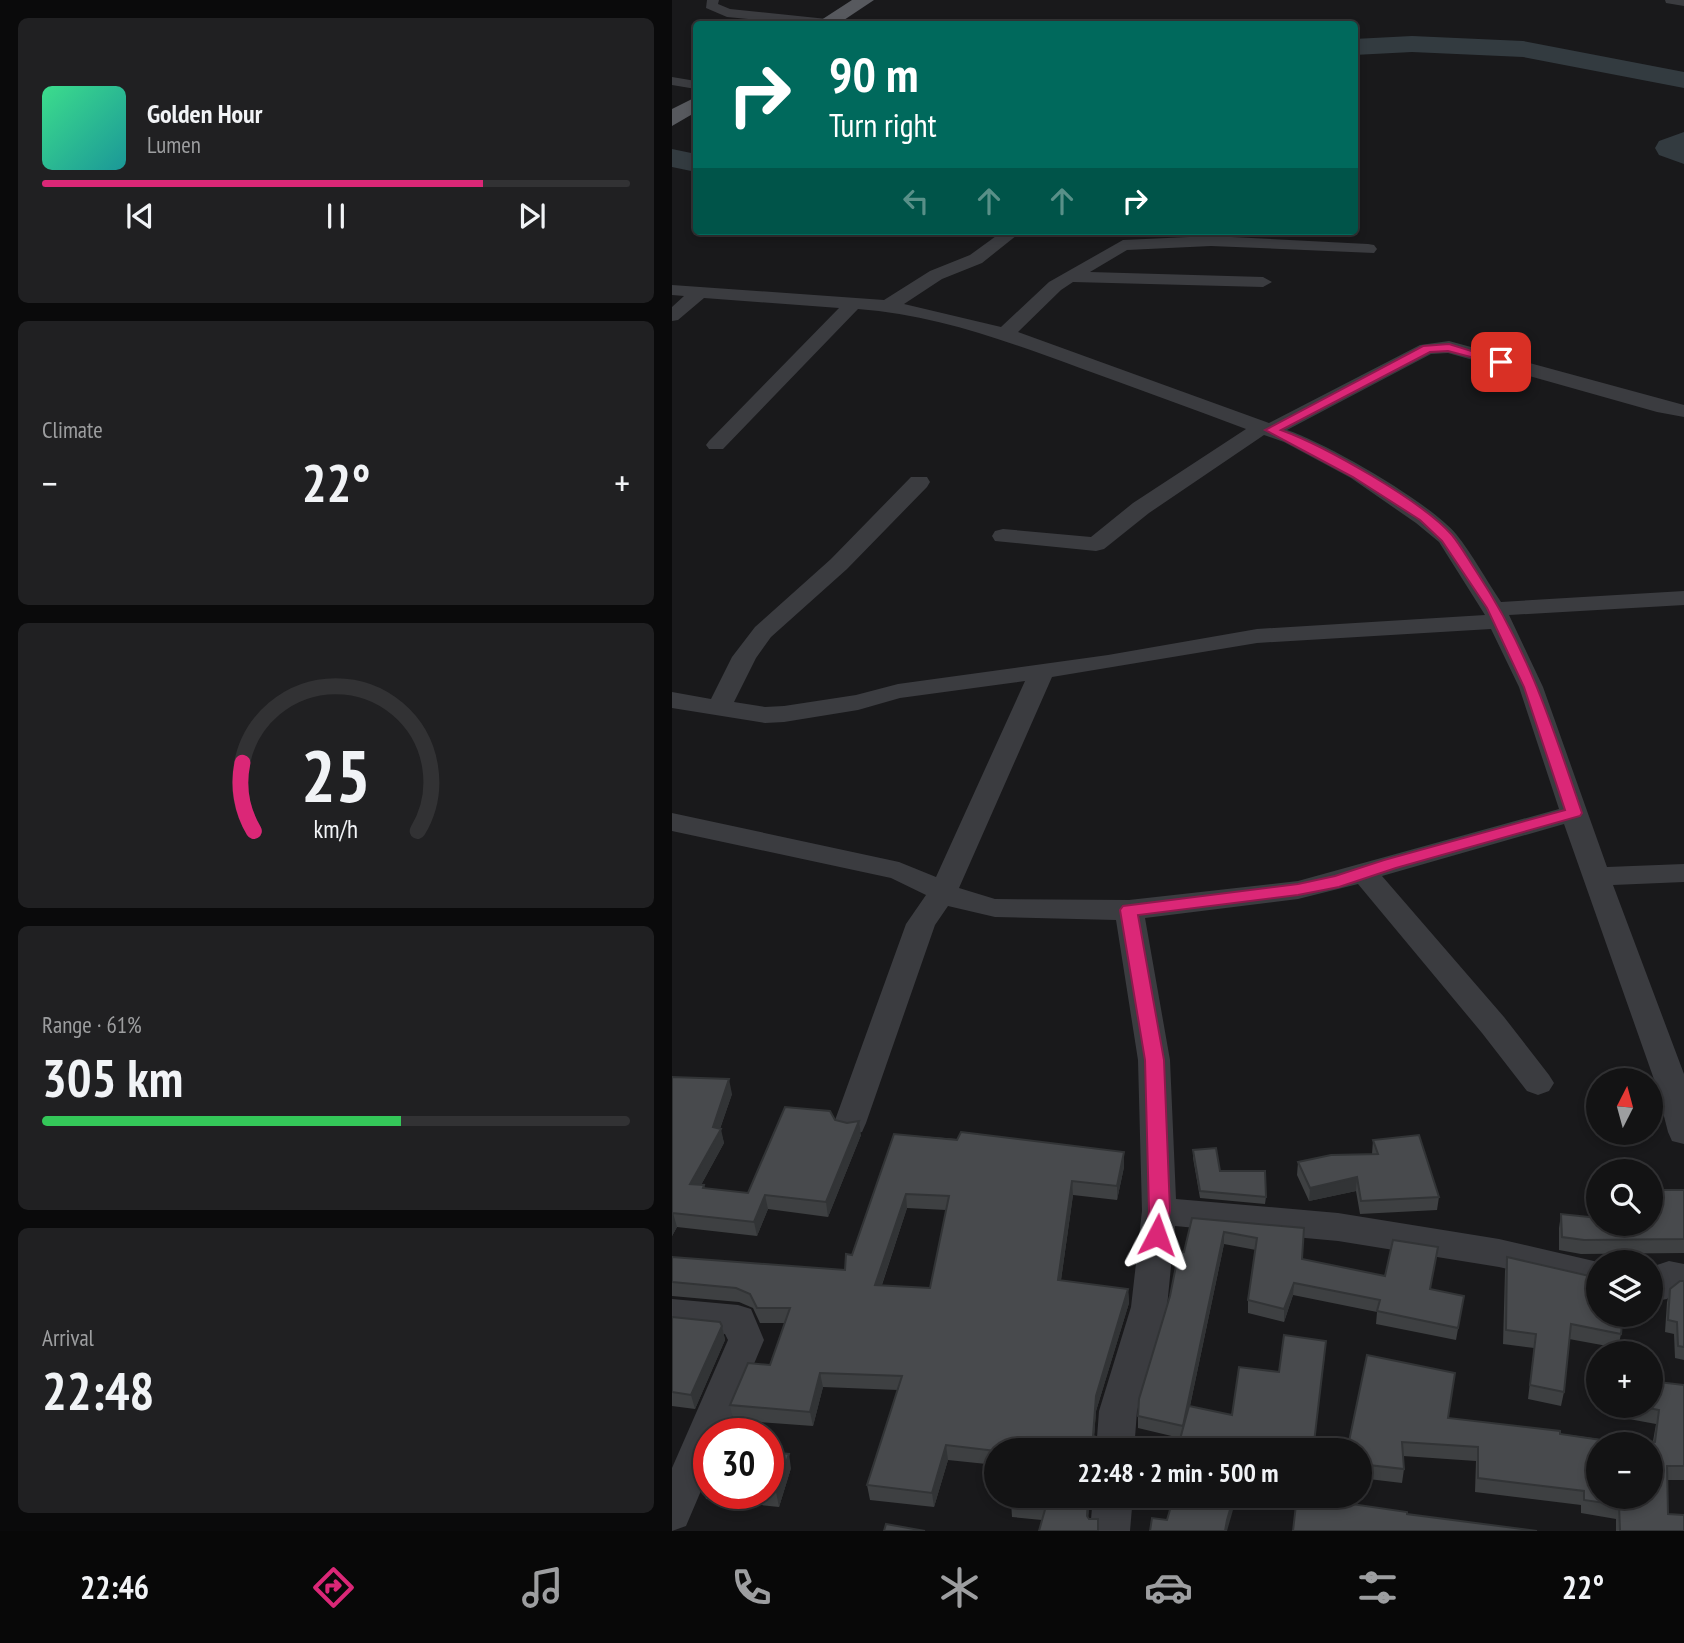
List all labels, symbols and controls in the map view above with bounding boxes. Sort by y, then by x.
text: 90 m [829,42,918,106]
icon: right [714,49,805,140]
text: Golden Hour [147,97,262,130]
text: Turn right [829,104,937,146]
text: Lumen [147,130,201,159]
icon: left [897,182,935,220]
icon: ahead [970,182,1008,220]
icon: ahead [1043,182,1081,220]
icon: right [1116,182,1154,220]
icon: previous [121,197,159,235]
icon: pause [317,197,355,235]
icon: next [513,197,551,235]
pin [1471,332,1531,392]
icon: arrive [1482,343,1520,381]
text: Climate [42,415,103,444]
text: 22° [302,449,370,516]
text: − [42,458,58,507]
text: + [614,458,630,507]
text: 25 [301,728,371,822]
text: km/h [314,813,358,845]
text: Range · 61% [42,1010,142,1039]
text: 305 km [42,1044,183,1111]
north arrow [1586,1068,1662,1144]
map controls [1586,1068,1663,1509]
button: search [1586,1159,1663,1236]
position arrow [1120,1198,1194,1272]
button: layers [1586,1250,1663,1327]
text: Arrival [42,1323,94,1352]
button: + [1586,1341,1663,1418]
text: 22:48 [42,1357,154,1424]
speed limit sign: 30 [693,1418,784,1509]
button: − [1586,1432,1663,1509]
text: 22:48 · 2 min · 500 m [1078,1456,1278,1489]
icon: directions [309,1563,358,1612]
icon: music [518,1563,567,1612]
icon: phone [727,1563,776,1612]
icon: climate [935,1563,984,1612]
icon: car [1144,1563,1193,1612]
icon: filters [1353,1563,1402,1612]
text: 22:46 [80,1566,149,1608]
text: 22° [1562,1566,1604,1608]

